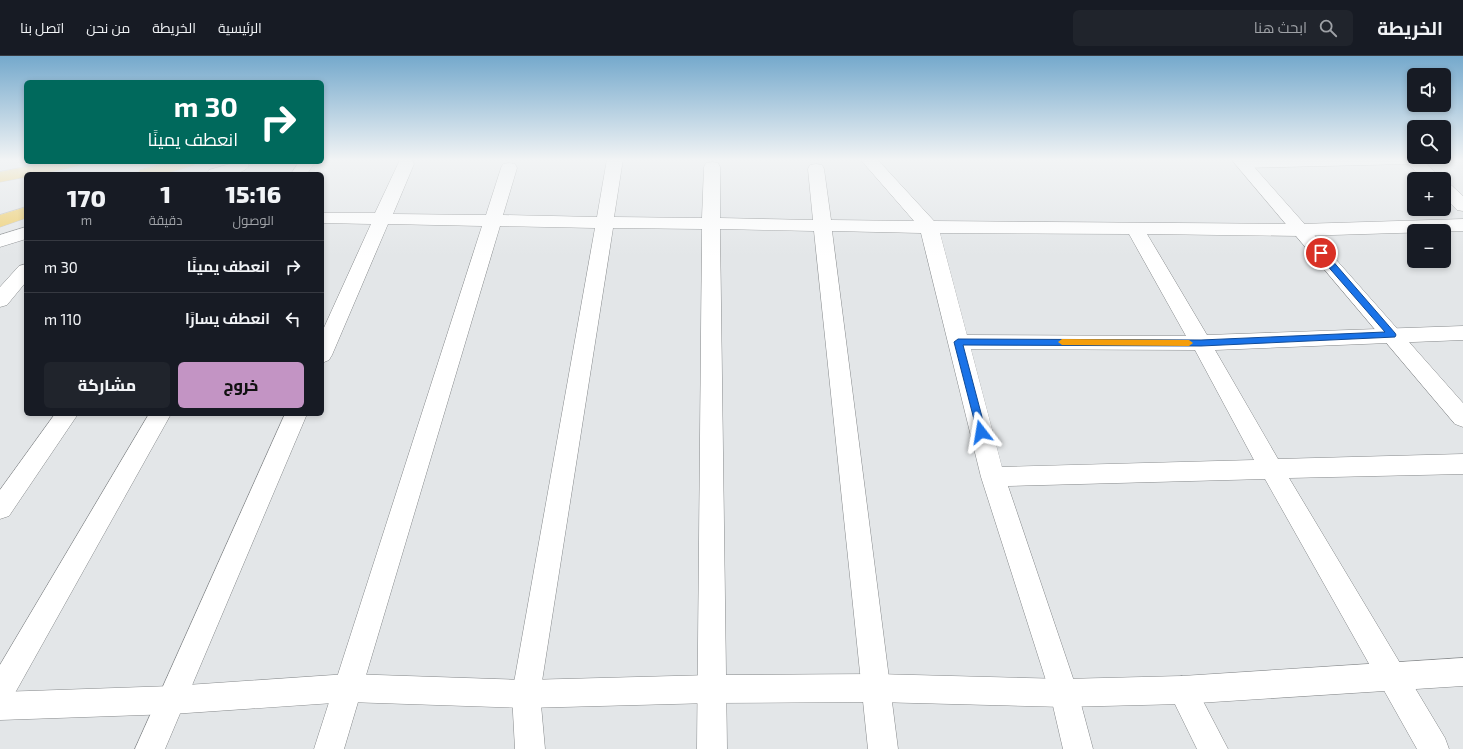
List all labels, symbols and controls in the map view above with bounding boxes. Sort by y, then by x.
search box [1073,10,1353,46]
text: الخريطة [1377,16,1443,39]
icon: search [1317,17,1339,39]
text: ابحث هنا [1254,18,1307,36]
text: اتصل بنا [20,19,64,36]
text: من نحن [86,19,130,36]
text: الخريطة [152,19,196,36]
text: الرئيسية [218,19,262,36]
map controls [1407,68,1451,268]
button: sound [1407,68,1451,112]
text: 30 m [174,89,238,123]
icon: right [252,96,304,148]
button: search [1407,120,1451,164]
text: انعطف يمينًا [148,128,238,150]
button: + [1407,172,1451,216]
text: 1 [160,179,171,208]
text: 15:16 [225,179,281,208]
text: 170 [67,183,106,212]
text: m [81,212,92,228]
text: دقيقة [149,212,183,228]
text: الوصول [233,212,274,228]
button: − [1407,224,1451,268]
pin [1304,236,1338,270]
icon: arrive [1310,242,1332,264]
icon: right [282,256,304,278]
text: انعطف يمينًا [187,257,270,275]
text: 30 m [44,258,78,276]
icon: left [282,308,304,330]
text: انعطف يسارًا [185,309,270,327]
text: 110 m [44,310,82,328]
button: مشاركة [44,362,170,408]
button: خروج [178,362,304,408]
position arrow [960,411,1002,453]

